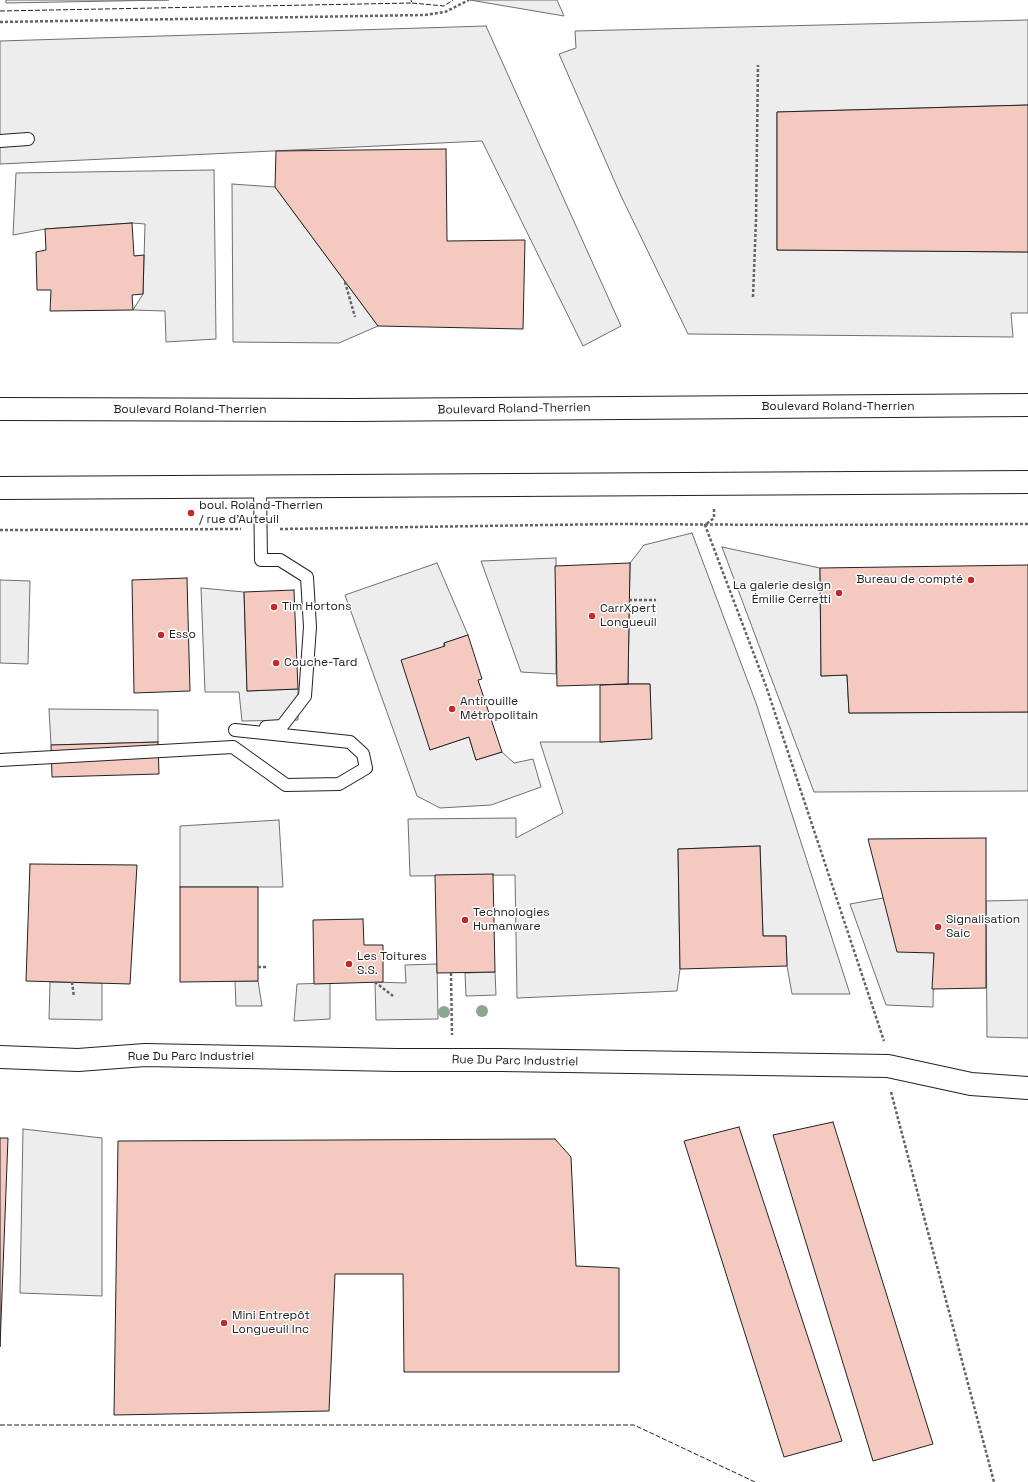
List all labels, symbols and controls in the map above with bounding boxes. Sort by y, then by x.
street label: Boulevard Roland-Therrien [437,400,591,418]
street label: Boulevard Roland-Therrien [761,400,915,414]
street label: Boulevard Roland-Therrien [113,403,267,417]
place label: boul. Roland-Therrien / rue d'Auteuil [199,499,323,527]
marker: boul. Roland-Therrien / rue d'Auteuil [186,508,196,518]
place label: Bureau de compté [856,573,963,587]
marker: Bureau de compté [966,575,976,585]
place label: La galerie design Émilie Cerretti [733,579,831,607]
marker: La galerie design Émilie Cerretti [834,588,844,598]
place label: Tim Hortons [282,600,352,614]
marker: Tim Hortons [269,602,279,612]
place label: CarrXpert Longueuil [600,602,657,630]
marker: CarrXpert Longueuil [587,611,597,621]
place label: Esso [169,628,196,642]
marker: Esso [156,630,166,640]
place label: Couche-Tard [284,656,357,670]
marker: Couche-Tard [271,658,281,668]
place label: Antirouille Métropolitain [460,695,538,723]
marker: Antirouille Métropolitain [447,704,457,714]
place label: Technologies Humanware [473,906,550,934]
place label: Signalisation Saic [946,913,1020,941]
marker: Technologies Humanware [460,915,470,925]
marker: Signalisation Saic [933,922,943,932]
place label: Les Toitures S.S. [357,950,427,978]
marker: Les Toitures S.S. [344,959,354,969]
street label: Rue Du Parc Industriel [128,1050,254,1064]
street label: Rue Du Parc Industriel [452,1053,578,1069]
place label: Mini Entrepôt Longueuil Inc [232,1309,310,1337]
marker: Mini Entrepôt Longueuil Inc [219,1318,229,1328]

